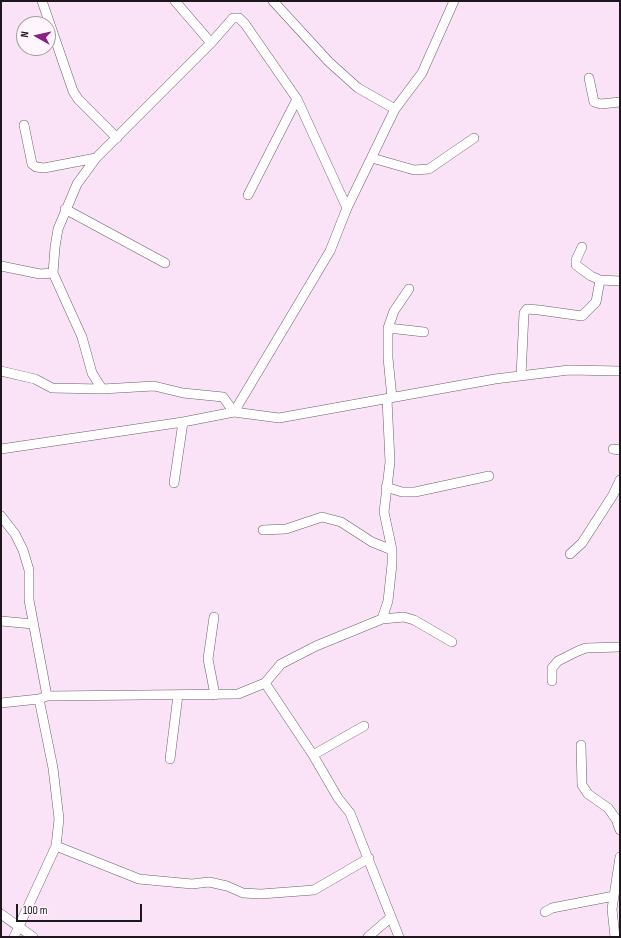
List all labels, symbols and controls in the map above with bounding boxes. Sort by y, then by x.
north arrow [16,16,56,56]
text: N [18,31,31,38]
scale bar [18,896,144,922]
text: 100 m [23,903,48,918]

